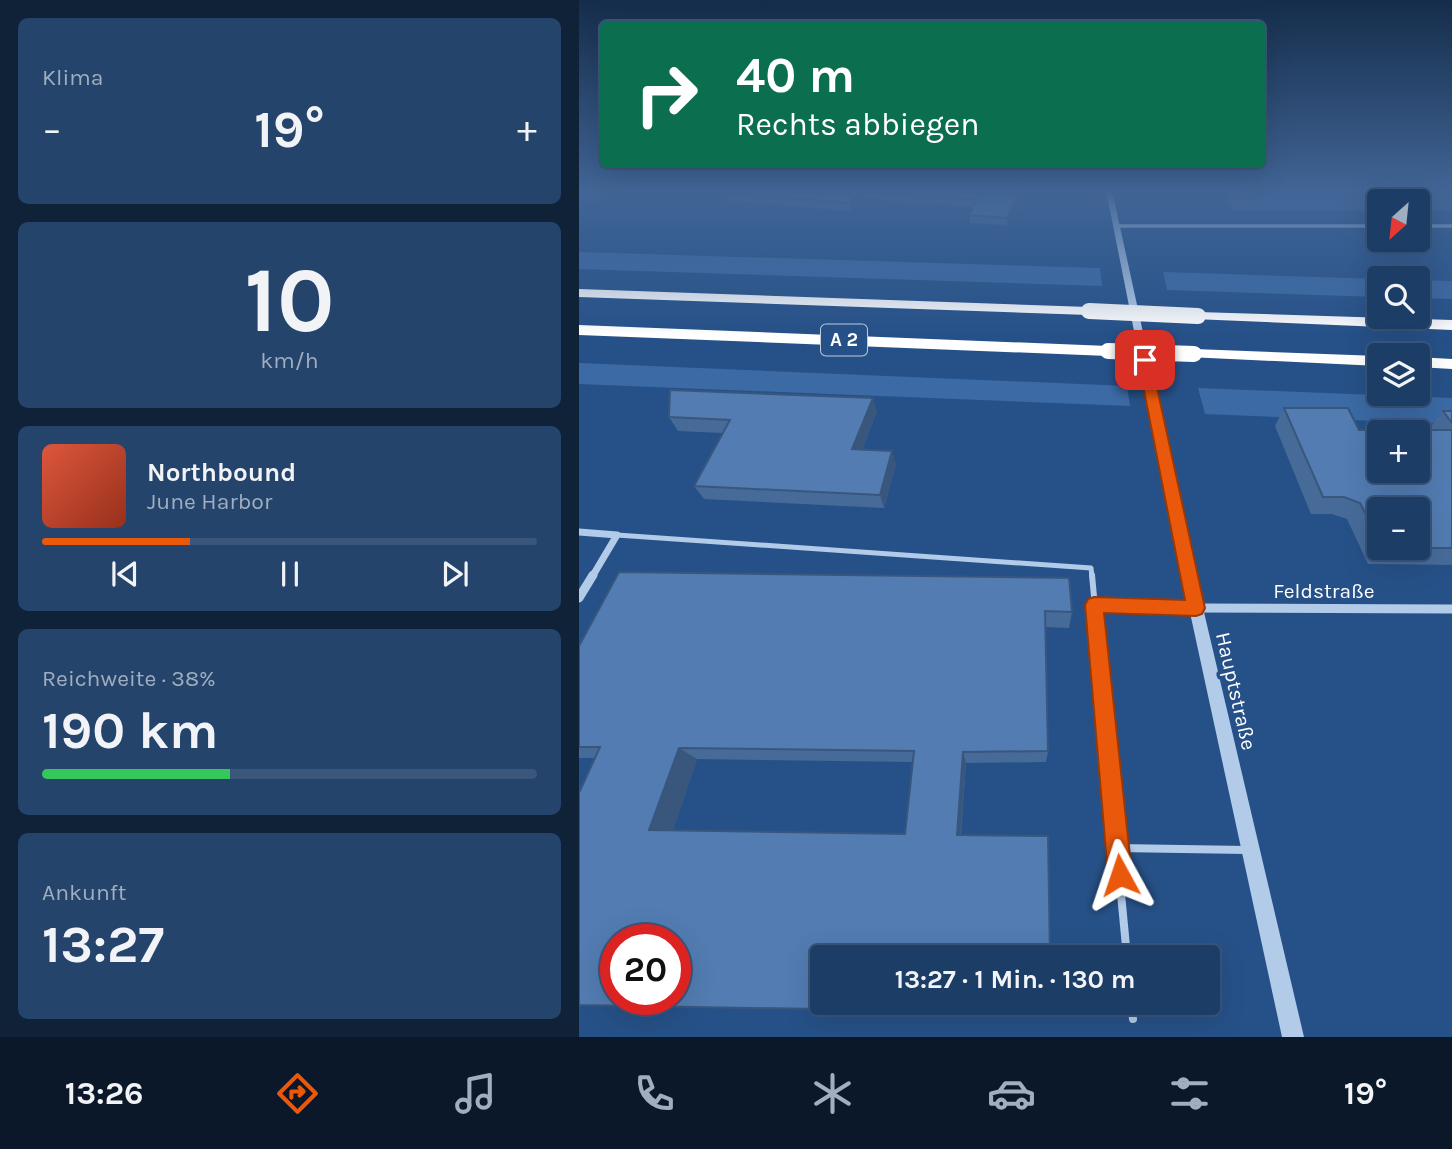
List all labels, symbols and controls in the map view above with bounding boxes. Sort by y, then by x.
text: 40 m [736,47,855,104]
icon: right [621,49,712,140]
text: Klima [42,64,103,91]
text: 19° [254,99,325,160]
text: Rechts abbiegen [736,106,980,143]
text: − [42,107,62,152]
text: + [517,107,537,152]
north arrow [1367,189,1429,252]
map controls [1367,189,1430,560]
text: 10 [245,248,335,354]
button: search [1367,266,1430,329]
road number: A 2 [821,324,867,356]
pin [1115,330,1175,390]
icon: arrive [1126,341,1164,379]
button: layers [1367,343,1430,406]
text: km/h [260,347,319,374]
button: + [1367,420,1430,483]
text: Northbound [147,457,296,488]
text: June Harbor [147,488,272,515]
button: − [1367,497,1430,560]
icon: previous [106,555,144,593]
icon: pause [271,555,309,593]
icon: next [436,555,474,593]
street label: Feldstraße [1273,579,1375,603]
street label: Hauptstraße [1211,630,1261,752]
text: Reichweite · 38% [42,665,216,692]
text: 190 km [42,700,218,761]
position arrow [1083,838,1157,912]
text: Ankunft [42,879,126,906]
text: 13:27 [42,914,164,975]
speed limit sign: 20 [600,924,691,1015]
text: 13:27 · 1 Min. · 130 m [895,964,1135,995]
icon: directions [273,1069,322,1118]
icon: music [451,1069,500,1118]
icon: phone [630,1069,679,1118]
icon: climate [808,1069,857,1118]
icon: car [987,1069,1036,1118]
icon: filters [1165,1069,1214,1118]
text: 13:26 [65,1075,143,1112]
text: 19° [1344,1075,1387,1112]

